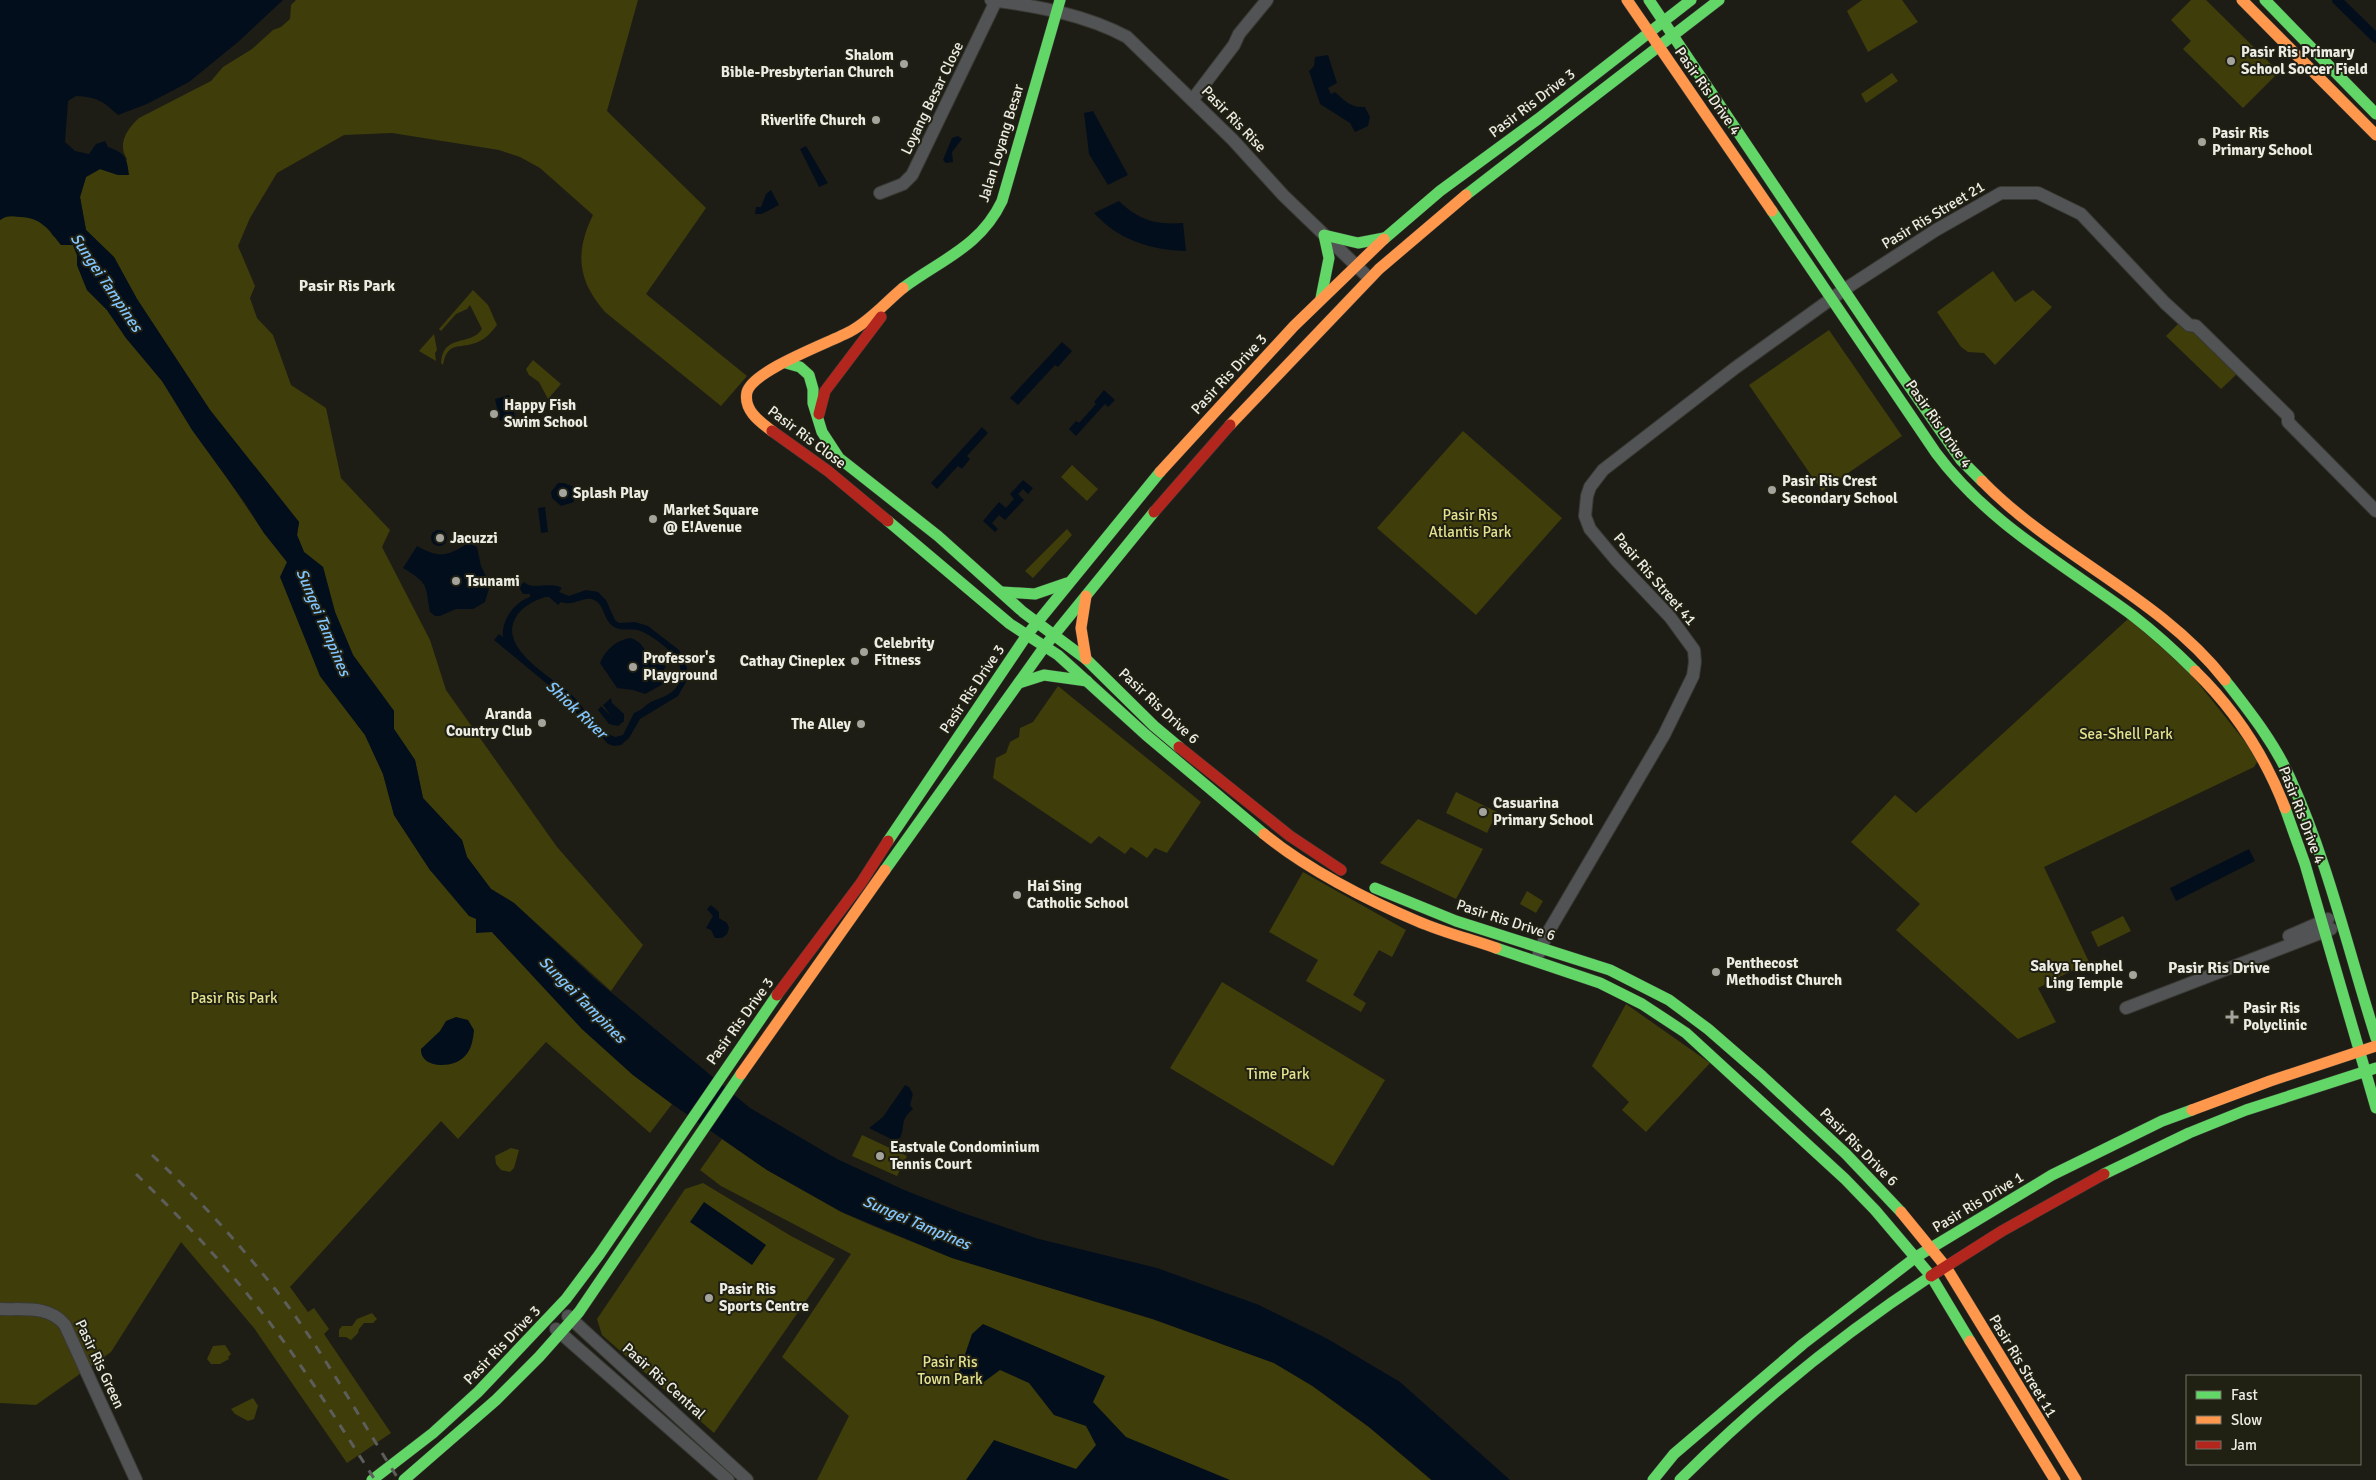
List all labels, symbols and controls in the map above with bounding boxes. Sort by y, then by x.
street label: Loyang Besar Close [897,39,967,157]
place label: Pasir Ris Primary School Soccer Field [2241,43,2368,78]
street label: Pasir Ris Drive 4 [1671,44,1745,138]
place label: Shalom Bible-Presbyterian Church [721,46,894,81]
marker: Pasir Ris Primary School Soccer Field [2225,55,2237,67]
marker: Shalom Bible-Presbyterian Church [898,58,910,70]
street label: Pasir Ris Drive 3 [1485,65,1579,141]
street label: Jalan Loyang Besar [974,81,1028,204]
street label: Pasir Ris Rise [1198,82,1270,156]
place label: Riverlife Church [760,111,866,129]
marker: Riverlife Church [870,114,882,126]
place label: Pasir Ris Primary School [2212,124,2313,159]
marker: Pasir Ris Primary School [2196,136,2208,148]
street label: Pasir Ris Street 21 [1878,177,1988,253]
water label: Sungei Tampines [66,229,148,337]
district label: Pasir Ris Park [299,276,396,296]
street label: Pasir Ris Drive 3 [1187,330,1271,418]
street label: Pasir Ris Drive 4 [1902,377,1976,471]
place label: Happy Fish Swim School [504,396,588,431]
street label: Pasir Ris Close [764,402,850,472]
marker: Happy Fish Swim School [488,408,500,420]
place label: Pasir Ris Crest Secondary School [1782,472,1898,507]
place label: Splash Play [573,484,649,502]
marker: Pasir Ris Crest Secondary School [1766,484,1778,496]
marker: Splash Play [557,487,569,499]
place label: Market Square @ E!Avenue [663,501,759,536]
park label: Pasir Ris Atlantis Park [1429,506,1512,541]
marker: Market Square @ E!Avenue [647,513,659,525]
place label: Jacuzzi [450,529,498,547]
street label: Pasir Ris Street 41 [1610,529,1700,629]
marker: Jacuzzi [434,532,446,544]
water label: Sungei Tampines [291,566,355,681]
place label: Tsunami [466,572,520,590]
marker: Tsunami [450,575,462,587]
place label: Celebrity Fitness [874,634,935,669]
street label: Pasir Ris Drive 3 [936,641,1008,737]
marker: Celebrity Fitness [858,646,870,658]
place label: Professor's Playground [643,649,718,684]
place label: Cathay Cineplex [740,652,846,670]
marker: Cathay Cineplex [849,655,861,667]
marker: Professor's Playground [627,661,639,673]
street label: Pasir Ris Drive 6 [1115,664,1203,748]
water label: Shiok River [542,676,613,745]
place label: Aranda Country Club [446,705,532,740]
place label: The Alley [791,715,852,733]
marker: Aranda Country Club [536,717,548,729]
marker: The Alley [855,718,867,730]
park label: Sea-Shell Park [2079,725,2173,743]
street label: Pasir Ris Drive 4 [2275,764,2329,866]
place label: Casuarina Primary School [1493,794,1594,829]
marker: Casuarina Primary School [1477,806,1489,818]
place label: Hai Sing Catholic School [1027,877,1129,912]
marker: Hai Sing Catholic School [1011,889,1023,901]
street label: Pasir Ris Drive 6 [1454,896,1558,944]
water label: Sungei Tampines [535,952,631,1049]
place label: Penthecost Methodist Church [1726,954,1842,989]
place label: Sakya Tenphel Ling Temple [2030,957,2123,992]
district label: Pasir Ris Drive [2168,958,2270,978]
marker: Penthecost Methodist Church [1710,966,1722,978]
marker: Sakya Tenphel Ling Temple [2127,969,2139,981]
street label: Pasir Ris Drive 3 [702,974,778,1068]
park label: Pasir Ris Park [190,989,278,1007]
place label: Pasir Ris Polyclinic [2243,999,2307,1034]
marker: Pasir Ris Polyclinic [2225,1010,2239,1024]
park label: Time Park [1246,1065,1310,1083]
street label: Pasir Ris Drive 6 [1816,1104,1902,1190]
place label: Eastvale Condominium Tennis Court [890,1138,1040,1173]
marker: Eastvale Condominium Tennis Court [874,1150,886,1162]
street label: Pasir Ris Drive 1 [1929,1168,2027,1236]
water label: Sungei Tampines [860,1191,975,1255]
place label: Pasir Ris Sports Centre [719,1280,809,1315]
marker: Pasir Ris Sports Centre [703,1292,715,1304]
street label: Pasir Ris Drive 3 [460,1302,544,1388]
street label: Pasir Ris Street 11 [1985,1311,2061,1421]
street label: Pasir Ris Green [71,1317,129,1411]
street label: Pasir Ris Central [619,1339,709,1423]
park label: Pasir Ris Town Park [918,1353,983,1388]
legend [2186,1375,2361,1465]
text: Fast [2231,1386,2258,1404]
text: Slow [2231,1411,2262,1429]
text: Jam [2231,1436,2257,1454]

